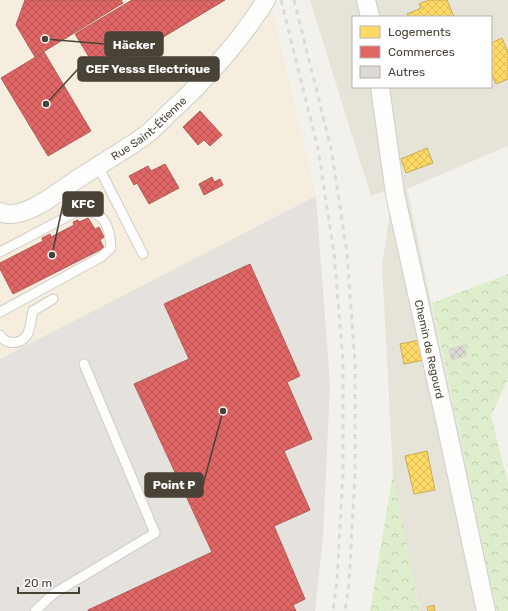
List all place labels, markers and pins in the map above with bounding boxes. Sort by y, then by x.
callout: Häcker [105,32,163,56]
callout: CEF Yesss Electrique [78,57,219,81]
callout: KFC [63,192,103,216]
callout: Point P [145,473,203,497]

